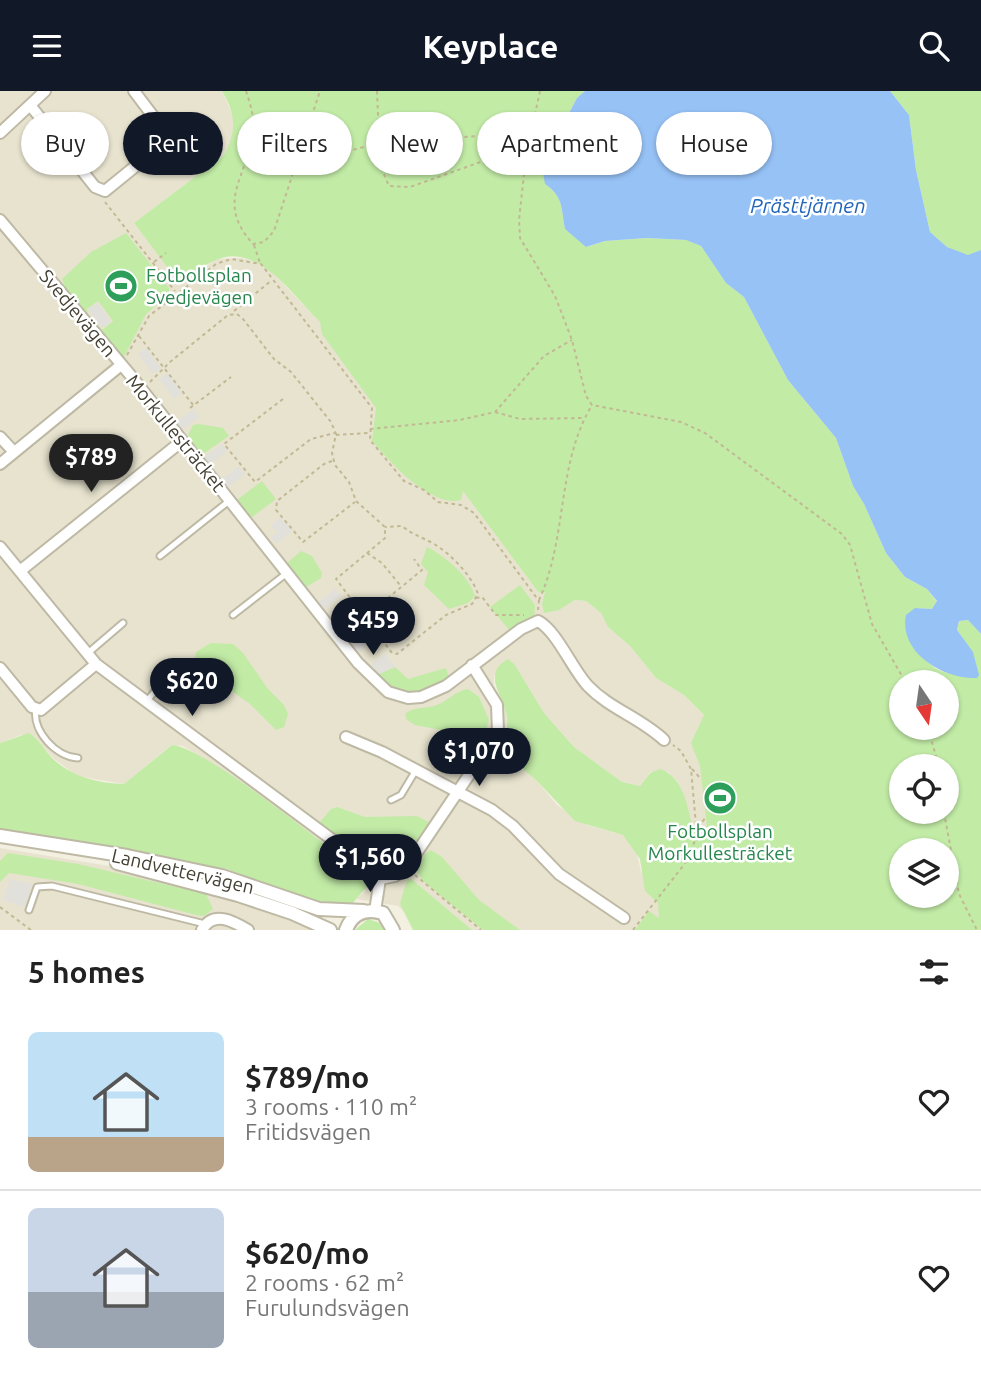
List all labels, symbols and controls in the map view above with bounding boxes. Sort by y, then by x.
icon: menu [28,27,66,65]
icon: search [915,27,953,65]
text: Keyplace [423,28,558,64]
chip: Buy [21,112,109,175]
chip: Rent [123,112,223,175]
chip: Filters [237,112,352,175]
chip: New [366,112,463,175]
chip: Apartment [477,112,642,175]
chip: House [656,112,772,175]
water label: Prästtjärnen [750,193,866,217]
place label: Fotbollsplan Svedjevägen [146,264,253,308]
street label: Svedjevägen [35,265,121,361]
sports icon: Fotbollsplan Svedjevägen [102,267,140,305]
street label: Morkullesträcket [122,370,230,496]
pin: $789 [50,435,132,494]
text: $789 [65,444,117,469]
pin: $459 [332,597,414,657]
text: $459 [347,607,399,632]
pin: $620 [151,659,233,718]
text: $620 [166,668,218,693]
north arrow [889,670,959,740]
map controls [889,670,959,908]
pin: $1,070 [422,729,536,788]
text: $1,070 [444,738,514,763]
button: locate [889,754,959,824]
sports icon: Fotbollsplan Morkullesträcket [701,779,739,817]
place label: Fotbollsplan Morkullesträcket [648,820,793,864]
pin: $1,560 [313,835,427,894]
button: layers [889,838,959,908]
street label: Landvettervägen [110,844,256,898]
text: $1,560 [335,844,405,869]
icon: filters [915,953,953,991]
text: 5 homes [28,955,145,989]
icon: home [84,1060,168,1144]
text: $789/mo [245,1060,369,1094]
icon: heart [915,1083,953,1121]
text: 3 rooms · 110 m² [245,1094,417,1119]
text: Fritidsvägen [245,1119,371,1144]
icon: home [84,1236,168,1320]
text: $620/mo [245,1236,369,1270]
icon: heart [915,1259,953,1297]
text: 2 rooms · 62 m² [245,1270,404,1295]
text: Furulundsvägen [245,1295,410,1320]

